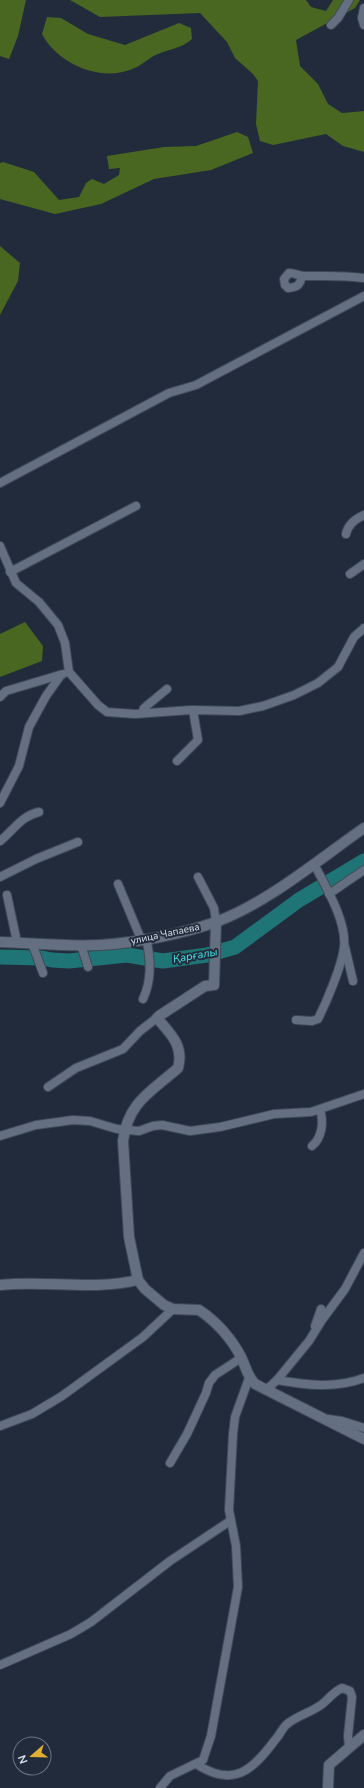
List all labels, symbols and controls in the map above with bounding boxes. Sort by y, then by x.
street label: улица Чапаева [129,920,201,948]
water label: Қарғалы [172,944,219,967]
north arrow [12,1736,52,1776]
text: N [15,1753,32,1766]

